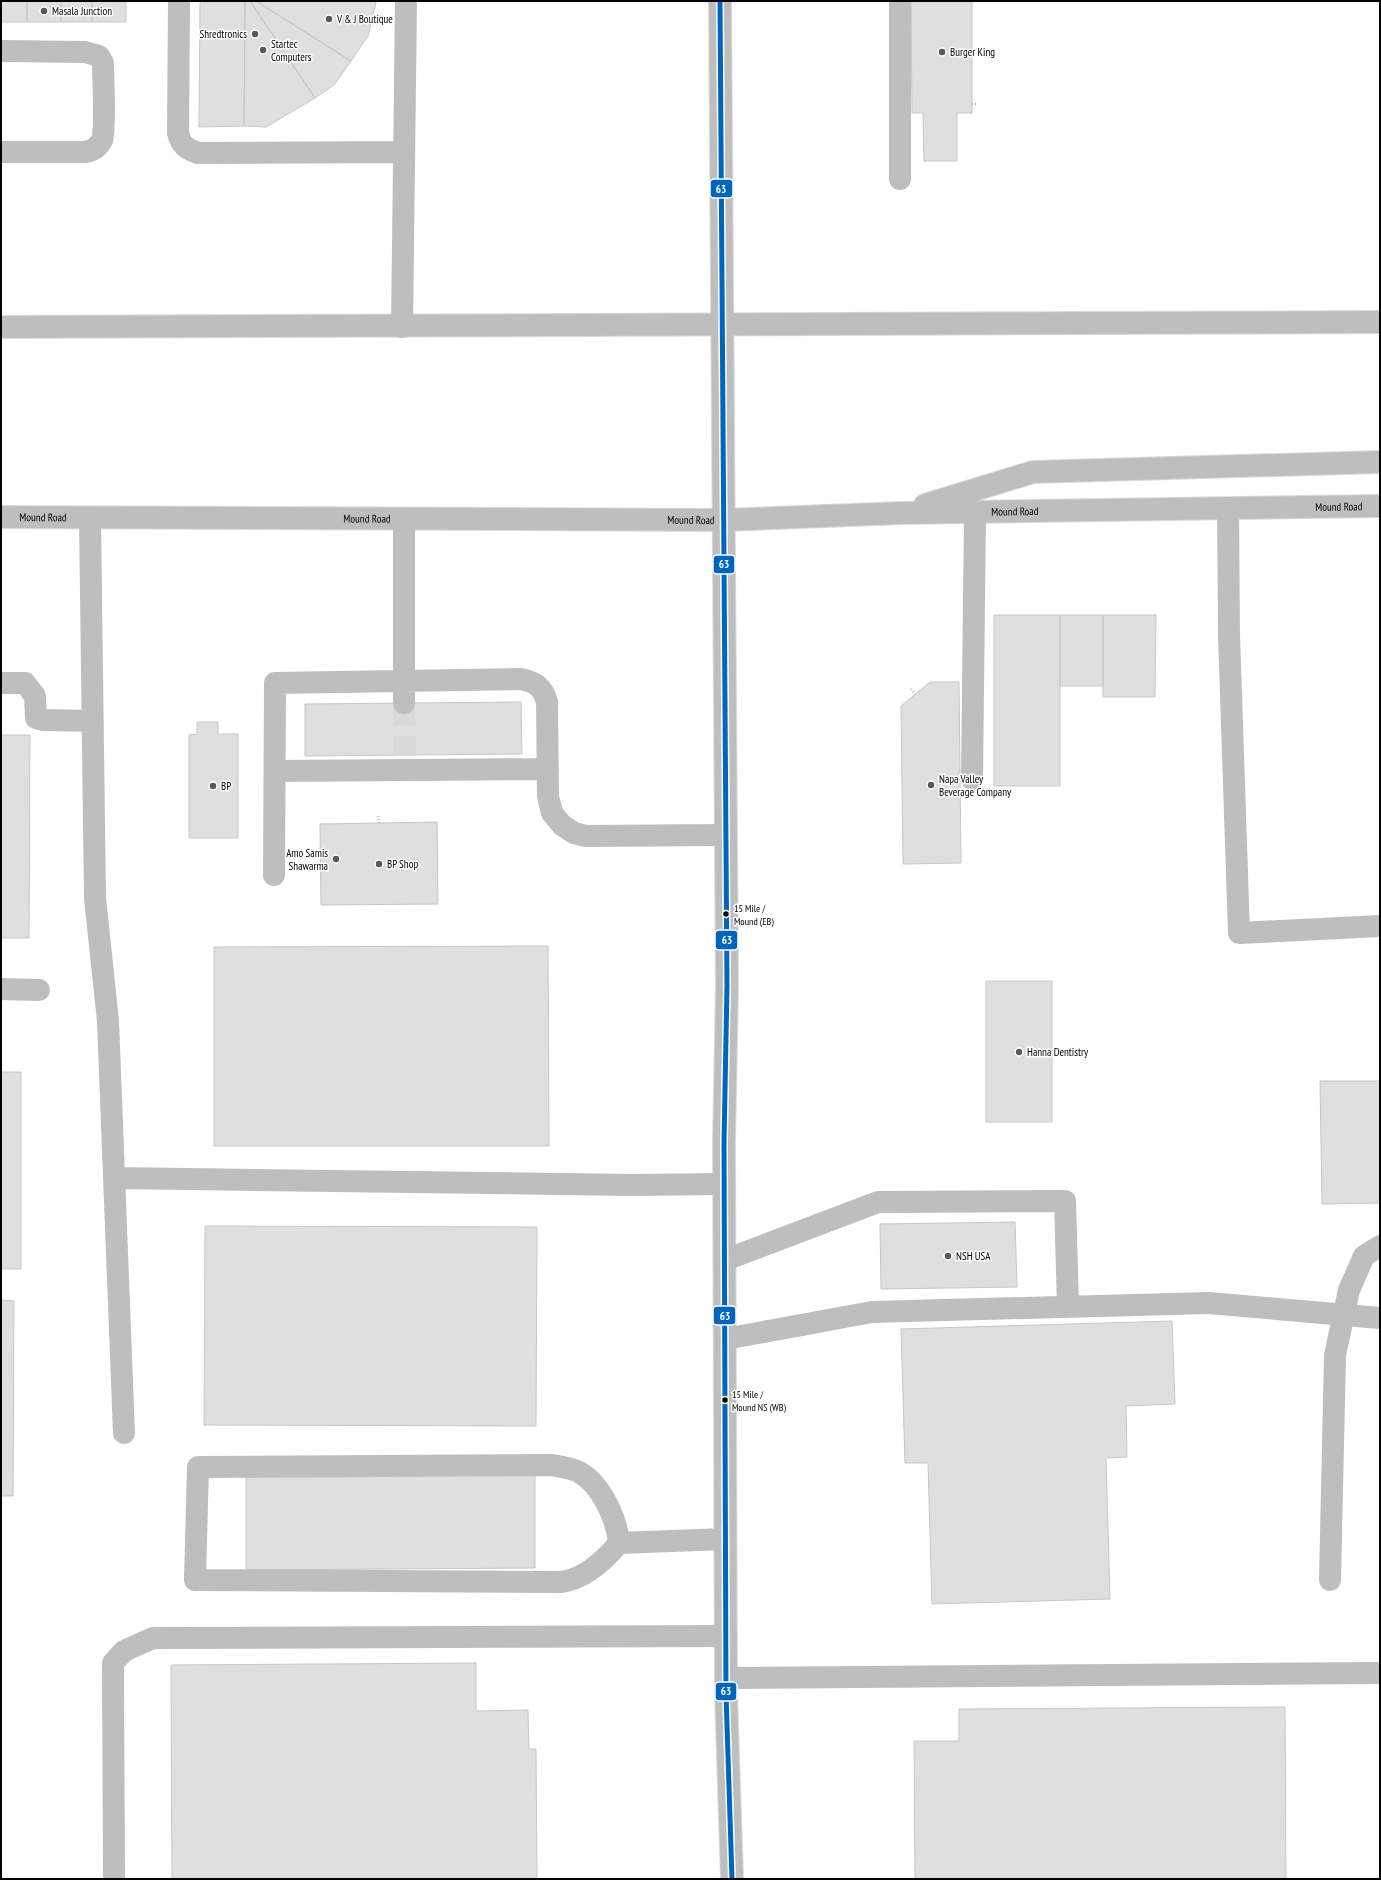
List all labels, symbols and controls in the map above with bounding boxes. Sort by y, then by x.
place label: Masala Junction [52,4,112,18]
marker: Masala Junction [39,6,49,16]
place label: V & J Boutique [336,12,393,26]
marker: V & J Boutique [324,14,334,24]
place label: Shredtronics [199,27,247,41]
marker: Shredtronics [250,29,260,39]
place label: Startec Computers [271,37,312,64]
marker: Startec Computers [258,45,268,55]
place label: Burger King [950,45,995,59]
marker: Burger King [937,47,947,57]
line badge: 63 [710,179,733,198]
text: 63 [716,182,726,196]
street label: Mound Road [1315,499,1363,514]
street label: Mound Road [991,504,1039,519]
street label: Mound Road [19,510,67,524]
street label: Mound Road [343,511,391,526]
street label: Mound Road [667,513,715,527]
line badge: 63 [713,555,735,574]
text: 63 [719,557,729,571]
place label: Napa Valley Beverage Company [939,772,1012,799]
place label: BP [221,779,231,793]
marker: Napa Valley Beverage Company [926,780,936,790]
marker: BP [208,781,218,791]
place label: Amo Samis Shawarma [286,846,328,873]
marker: Amo Samis Shawarma [331,854,341,864]
place label: BP Shop [387,857,418,871]
marker: BP Shop [374,859,384,869]
place label: 15 Mile / Mound (EB) [734,902,774,928]
marker: 15 Mile / Mound (EB) [721,909,731,919]
line badge: 63 [715,930,738,950]
text: 63 [722,933,732,947]
place label: Hanna Dentistry [1027,1045,1089,1059]
marker: Hanna Dentistry [1014,1047,1024,1057]
place label: NSH USA [956,1249,991,1263]
marker: NSH USA [943,1251,953,1261]
line badge: 63 [713,1306,736,1325]
text: 63 [720,1309,730,1323]
place label: 15 Mile / Mound NS (WB) [732,1388,786,1414]
marker: 15 Mile / Mound NS (WB) [720,1395,730,1405]
line badge: 63 [715,1682,737,1701]
text: 63 [721,1684,731,1698]

